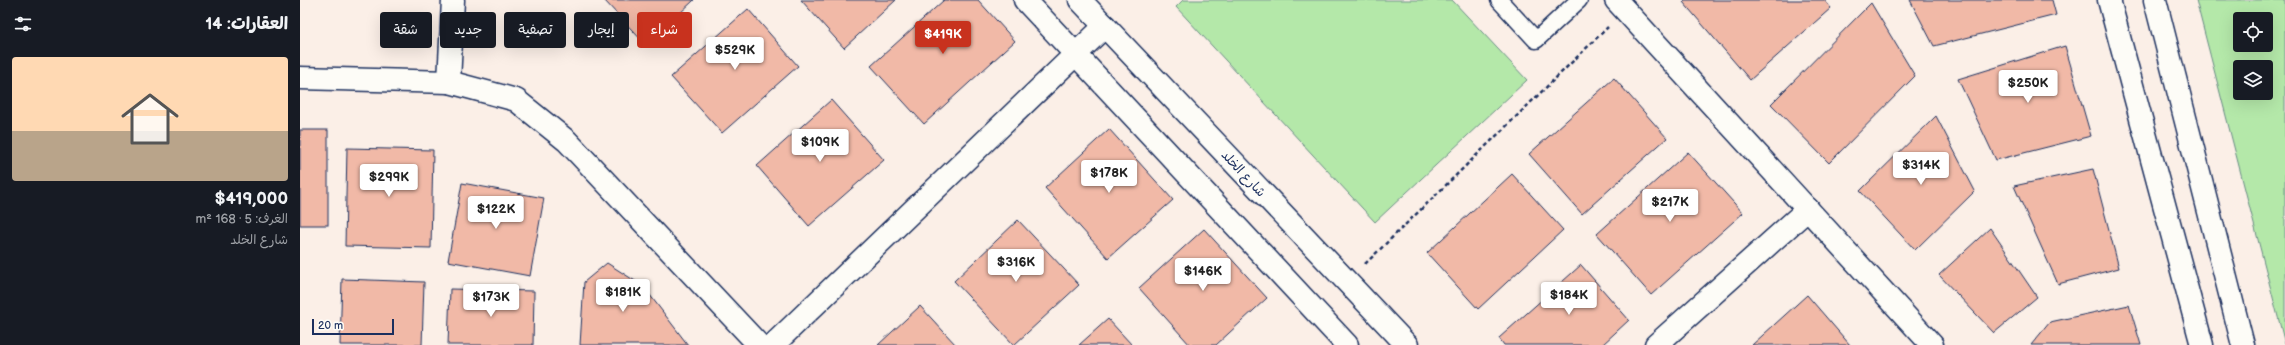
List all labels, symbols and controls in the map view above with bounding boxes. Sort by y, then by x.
chip: شقة [380,12,432,48]
chip: جديد [440,12,496,48]
chip: تصفية [504,12,566,48]
chip: إيجار [574,12,629,48]
chip: شراء [637,12,692,48]
map controls [2233,12,2273,100]
button: locate [2233,12,2273,52]
icon: filters [12,13,34,35]
text: العقارات: 14 [205,14,288,34]
pin: $419K [915,21,971,55]
text: $419K [924,26,962,42]
pin: $529K [707,37,763,71]
text: $529K [715,42,755,58]
button: layers [2233,60,2273,100]
pin: $250K [2000,70,2056,104]
text: $250K [2008,75,2048,91]
icon: home [114,83,186,155]
pin: $109K [792,129,848,163]
text: $109K [801,134,839,150]
street label: شارع الخلد [1217,147,1269,201]
pin: $314K [1893,152,1949,186]
text: $314K [1902,157,1940,173]
pin: $178K [1081,160,1137,194]
pin: $299K [361,164,417,198]
text: $178K [1090,165,1128,181]
text: $299K [369,169,409,185]
text: $419,000 [214,189,288,209]
pin: $217K [1642,189,1698,223]
text: $217K [1651,194,1689,210]
pin: $122K [468,196,524,230]
text: $122K [477,201,515,217]
text: الغرف: 5 · 168 m² [195,211,288,227]
text: شارع الخلد [230,232,288,248]
pin: $316K [988,249,1044,283]
text: $316K [997,254,1035,270]
pin: $146K [1175,258,1231,292]
text: $146K [1184,263,1222,279]
pin: $181K [595,279,651,313]
pin: $184K [1541,282,1597,316]
pin: $173K [463,284,519,318]
text: $181K [605,284,641,300]
text: $184K [1550,287,1588,303]
text: $173K [472,289,510,305]
scale bar [312,317,394,336]
text: 20 m [318,319,343,332]

